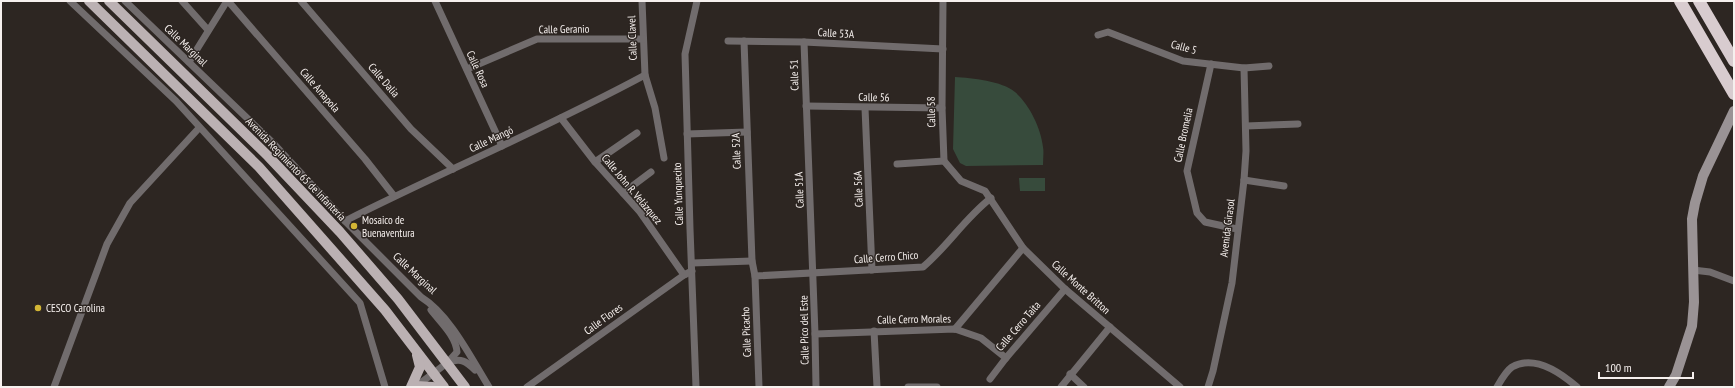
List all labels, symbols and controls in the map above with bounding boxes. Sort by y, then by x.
street label: Calle Clavel [624,15,640,61]
street label: Calle Marginal [161,21,211,69]
street label: Calle Geranio [539,22,590,36]
street label: Calle 53A [817,25,855,41]
street label: Calle 5 [1170,37,1199,57]
street label: Calle Rosa [463,48,493,90]
street label: Calle 51 [786,59,802,91]
street label: Calle Dalia [365,60,403,100]
street label: Calle Amapola [297,65,343,115]
street label: Calle 56 [858,90,890,104]
street label: Calle 58 [924,96,938,128]
street label: Calle Bromelia [1170,107,1196,163]
street label: Avenida Regimiento 65 de Infantería [243,114,349,224]
street label: Calle Mangó [467,123,515,155]
street label: Calle 52A [728,132,744,169]
street label: Calle John R. Velázquez [599,151,665,227]
street label: Calle Yunquecito [670,162,686,226]
street label: Calle 56A [850,170,866,207]
street label: Calle 51A [791,171,807,208]
street label: Avenida Girasol [1216,198,1238,258]
place label: Mosaico de Buenaventura [362,213,415,240]
marker: Mosaico de Buenaventura [349,221,359,231]
street label: Calle Cerro Chico [853,248,919,266]
street label: Calle Marginal [390,249,440,297]
street label: Calle Monte Britton [1049,257,1113,317]
street label: Calle Pico del Este [796,295,812,365]
street label: Calle Cerro Taita [993,298,1043,354]
street label: Calle Flores [581,300,625,338]
place label: CESCO Carolina [46,301,105,315]
marker: CESCO Carolina [33,303,43,313]
street label: Calle Picacho [738,306,754,357]
street label: Calle Cerro Morales [877,311,951,327]
scale bar [1599,354,1693,380]
text: 100 m [1605,360,1632,375]

